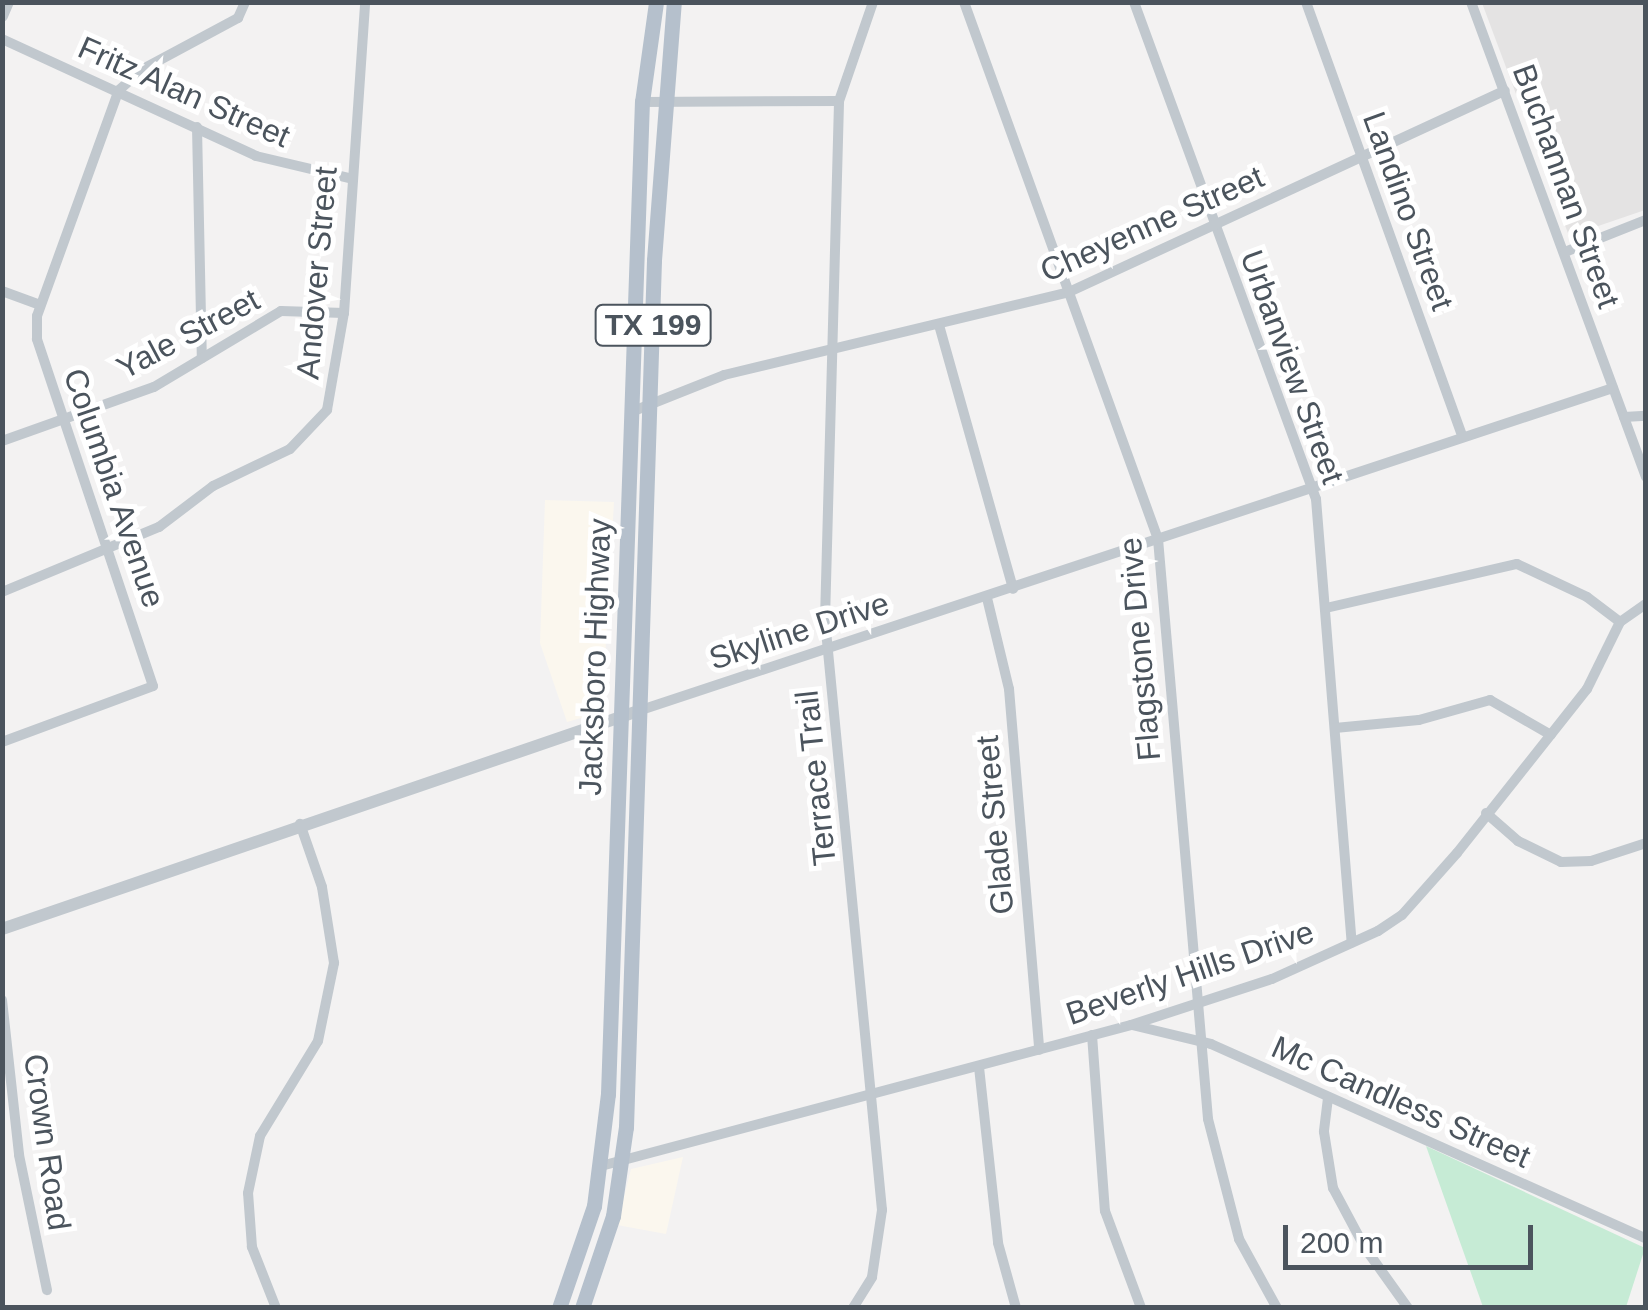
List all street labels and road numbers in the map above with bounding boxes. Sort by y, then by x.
street label: Fritz Alan Street [71,28,297,156]
street label: Buchannan Street [1504,59,1628,313]
street label: Landino Street [1354,107,1462,315]
street label: Cheyenne Street [1034,158,1270,290]
street label: Andover Street [289,165,345,381]
street label: Urbanview Street [1232,245,1352,489]
street label: Yale Street [110,280,266,388]
road number: TX 199 [593,300,713,350]
street label: Columbia Avenue [55,363,173,613]
street label: Jacksboro Highway [571,518,619,796]
street label: Flagstone Drive [1111,536,1169,762]
street label: Skyline Drive [704,584,894,678]
street label: Terrace Trail [788,688,844,868]
street label: Glade Street [968,734,1022,916]
street label: Beverly Hills Drive [1061,913,1319,1033]
street label: Mc Candless Street [1266,1028,1536,1176]
street label: Crown Road [16,1051,78,1233]

